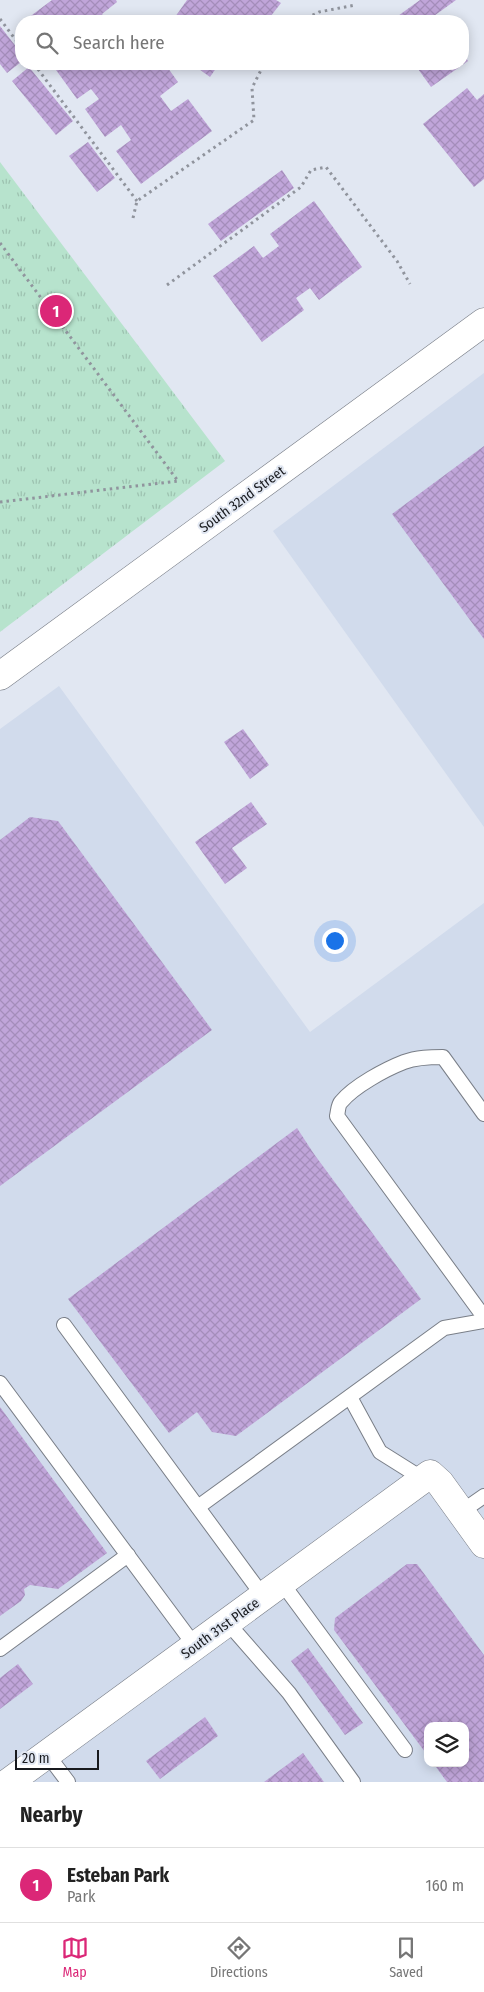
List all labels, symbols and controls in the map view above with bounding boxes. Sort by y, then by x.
search box [15,15,469,70]
icon: search [33,29,61,57]
text: Search here [73,31,165,54]
pin: 1 [40,292,72,330]
street label: South 32nd Street [196,462,289,536]
your location [322,928,348,954]
street label: South 31st Place [178,1594,263,1662]
map controls [424,1722,469,1767]
button: layers [424,1722,469,1767]
scale bar [15,1747,99,1770]
text: 20 m [22,1750,50,1767]
text: Nearby [20,1802,82,1828]
text: Esteban Park [67,1864,169,1887]
text: 1 [33,1876,39,1895]
text: 160 m [425,1876,464,1895]
text: Park [67,1887,95,1906]
tab: Map [61,1934,89,1981]
tab: Directions [210,1934,268,1981]
tab: Saved [389,1934,423,1981]

